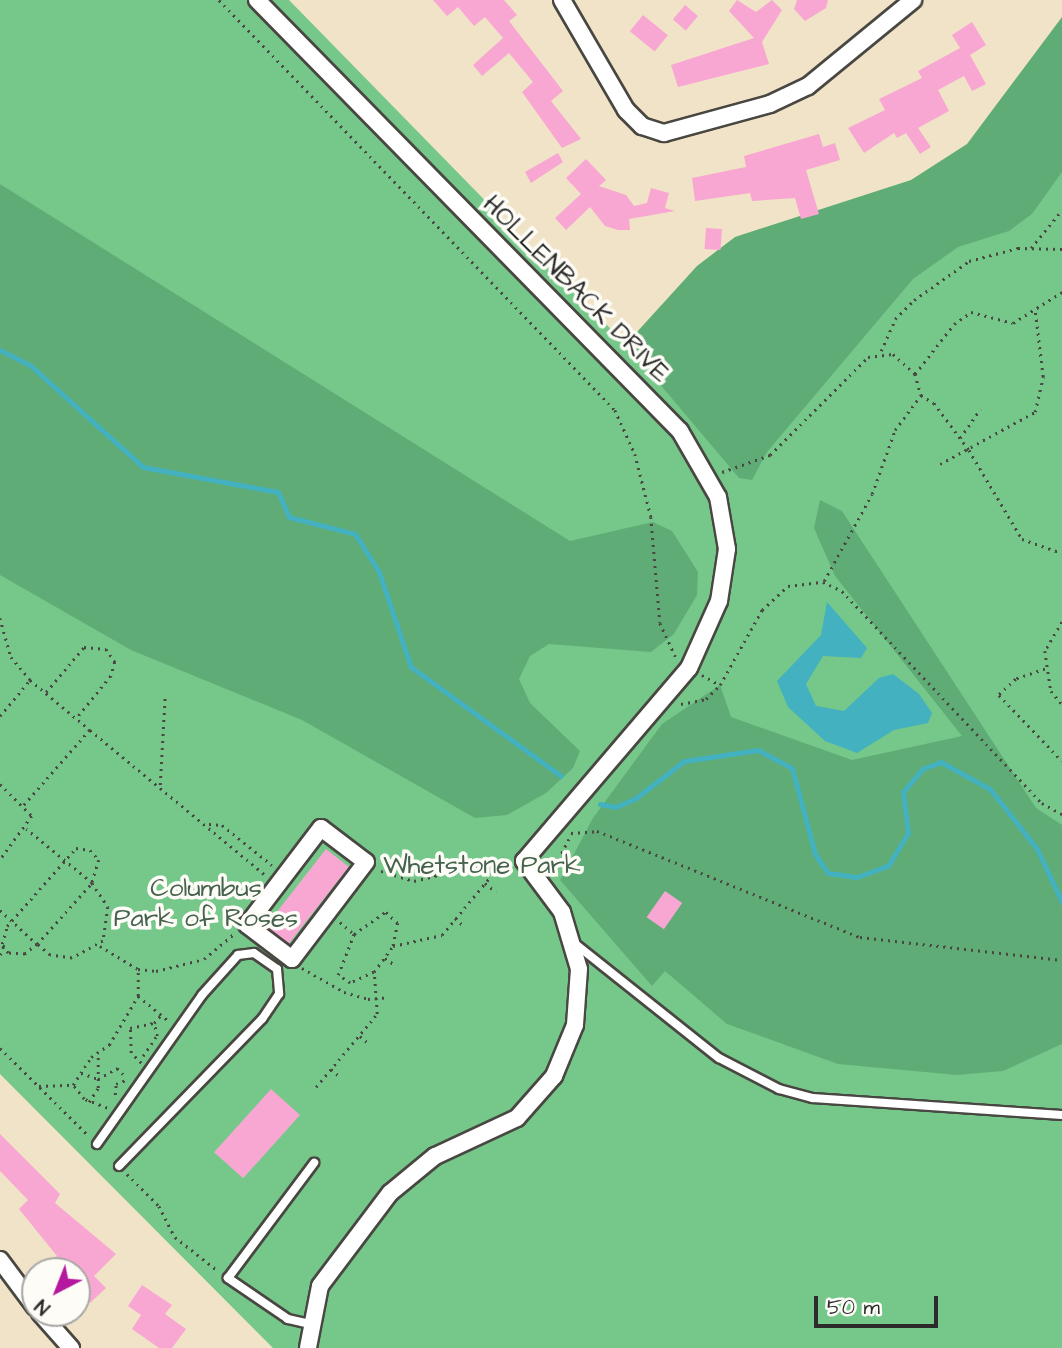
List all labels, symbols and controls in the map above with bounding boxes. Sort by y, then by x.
street label: HOLLENBACK DRIVE [476,189,676,389]
park label: Whetstone Park [383,850,581,882]
park label: Columbus Park of Roses [114,873,298,934]
north arrow [21,1257,91,1327]
scale bar [817,1282,941,1326]
text: N [29,1292,56,1321]
text: 50 m [827,1293,880,1322]

